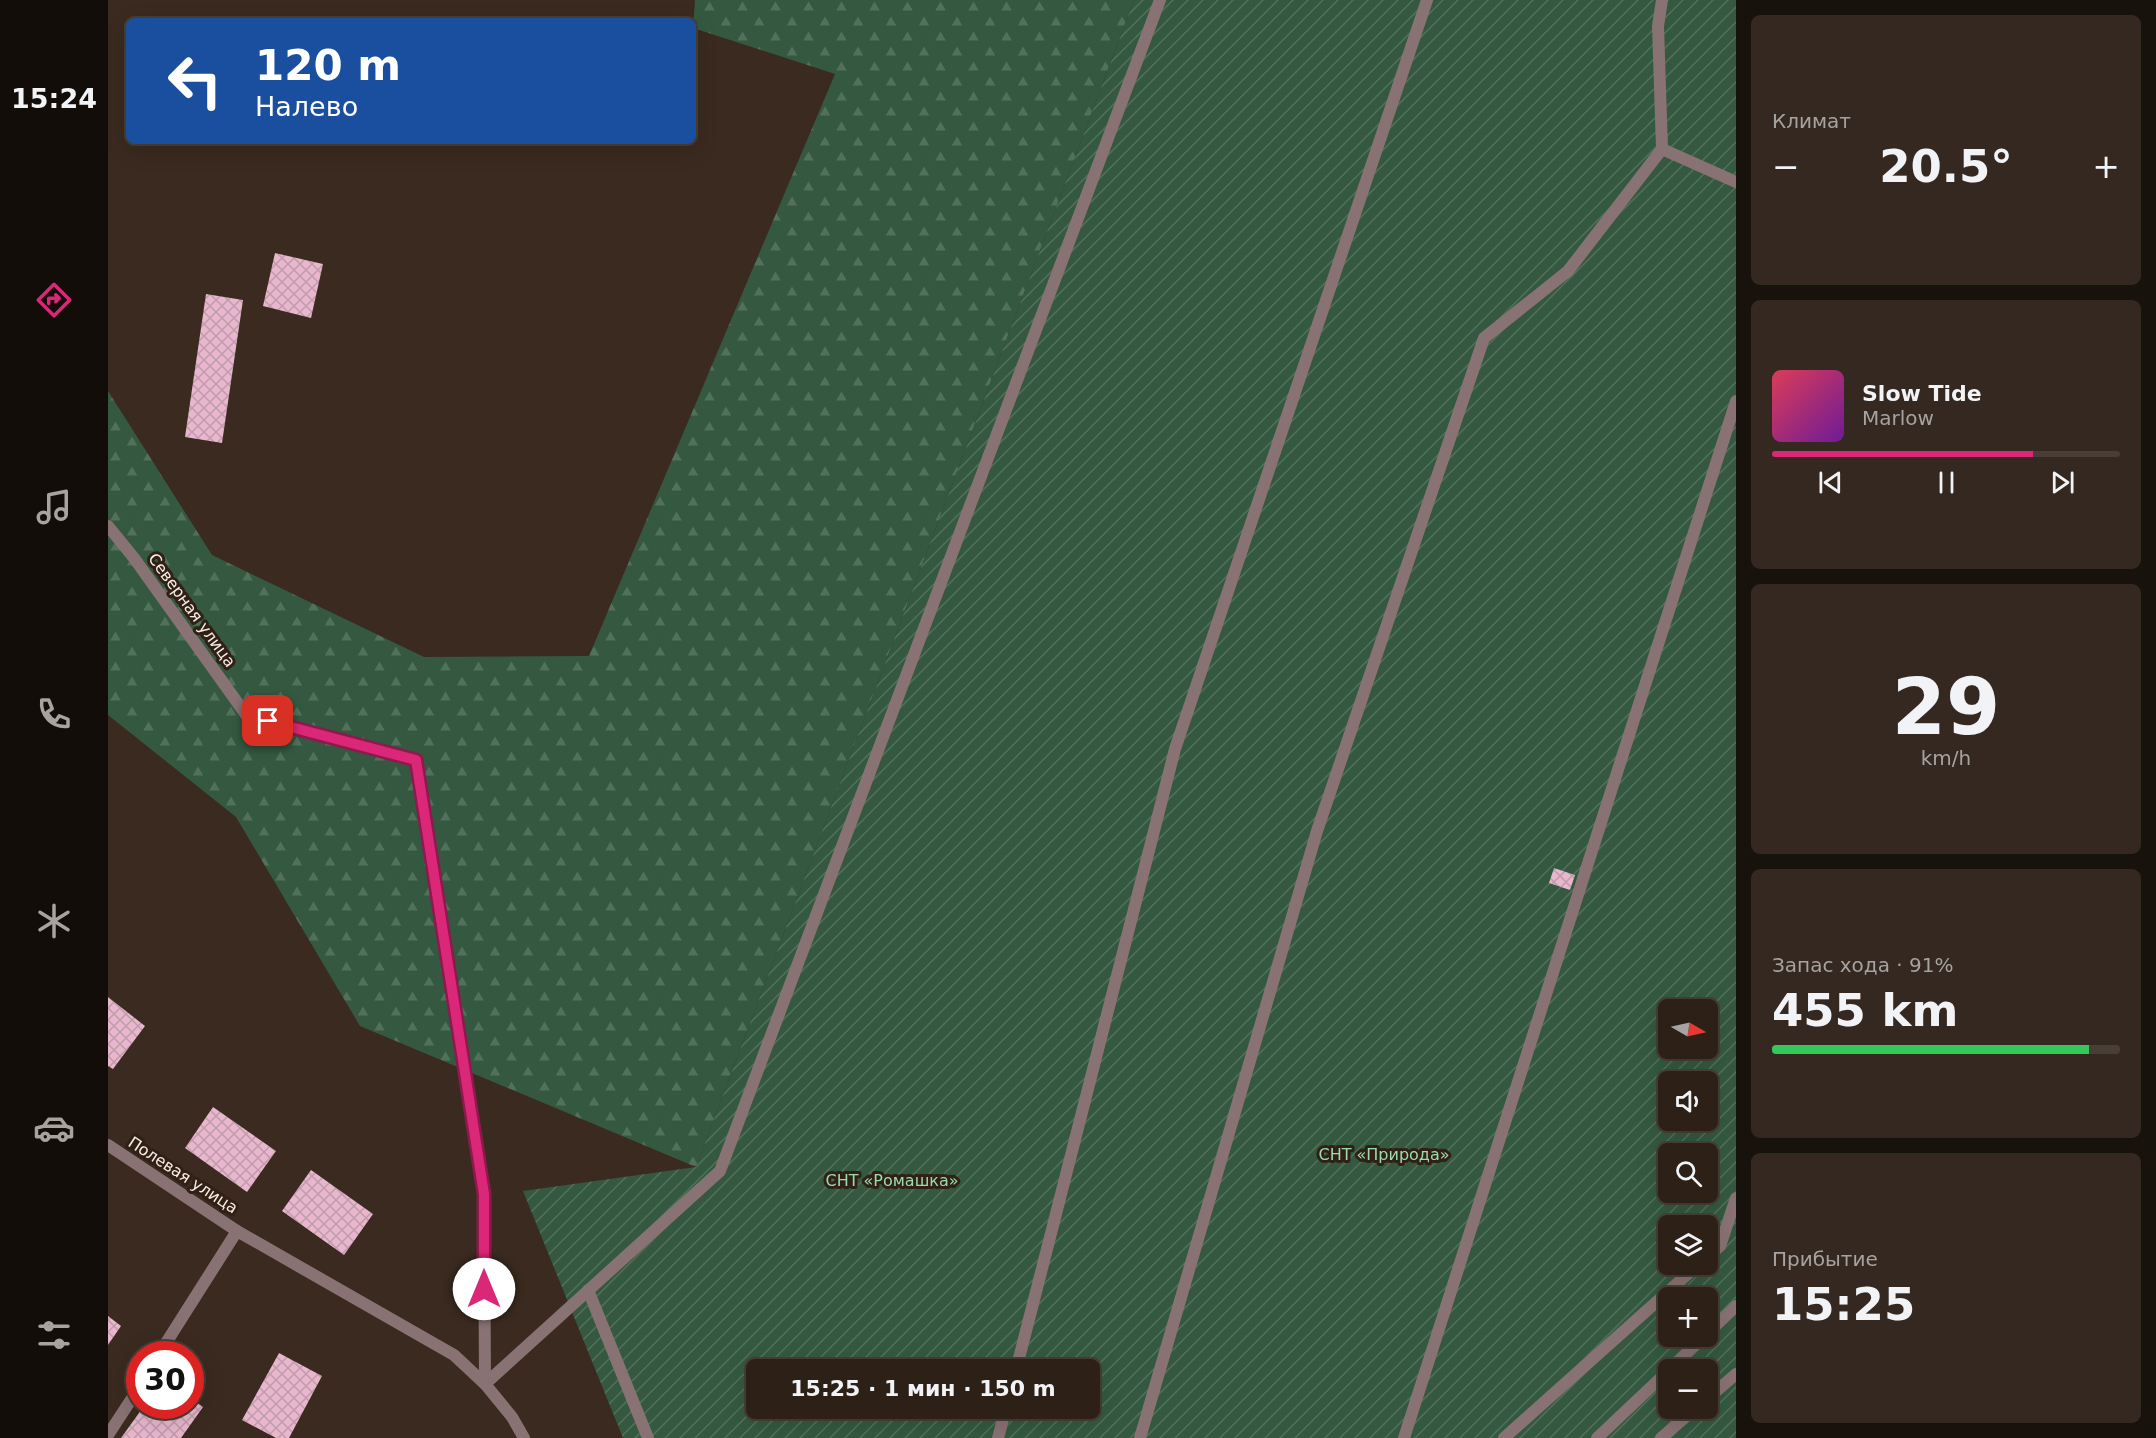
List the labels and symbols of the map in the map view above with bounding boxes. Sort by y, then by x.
street label: Северная улица [144,549,240,671]
pin [242,695,293,746]
north arrow [1658,999,1718,1059]
street label: Полевая улица [125,1133,241,1217]
park label: СНТ «Природа» [1318,1145,1450,1164]
park label: СНТ «Ромашка» [825,1171,959,1190]
position arrow [452,1257,516,1321]
speed limit sign: 30 [126,1341,204,1419]

